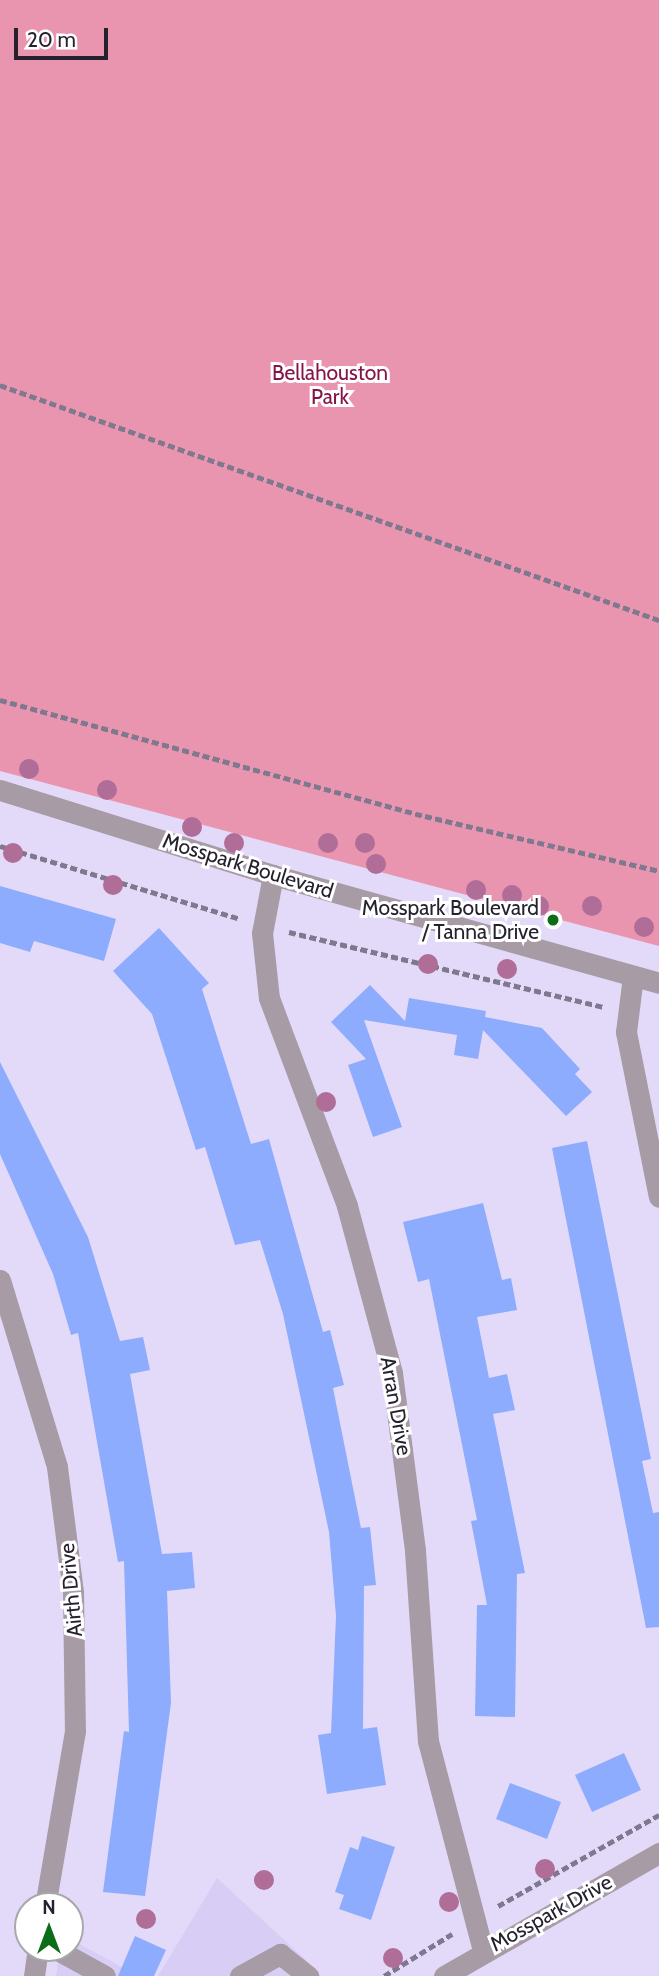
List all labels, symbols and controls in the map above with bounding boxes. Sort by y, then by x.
scale bar [18,14,112,58]
text: 20 m [27,27,76,52]
park label: Bellahouston Park [272,360,388,410]
street label: Mosspark Boulevard [160,828,336,904]
place label: Mosspark Boulevard / Tanna Drive [362,895,539,945]
marker: Mosspark Boulevard / Tanna Drive [545,912,561,928]
street label: Arran Drive [375,1355,417,1457]
street label: Airth Drive [54,1542,88,1638]
street label: Mosspark Drive [486,1869,616,1957]
north arrow [14,1892,84,1962]
text: N [42,1896,56,1919]

